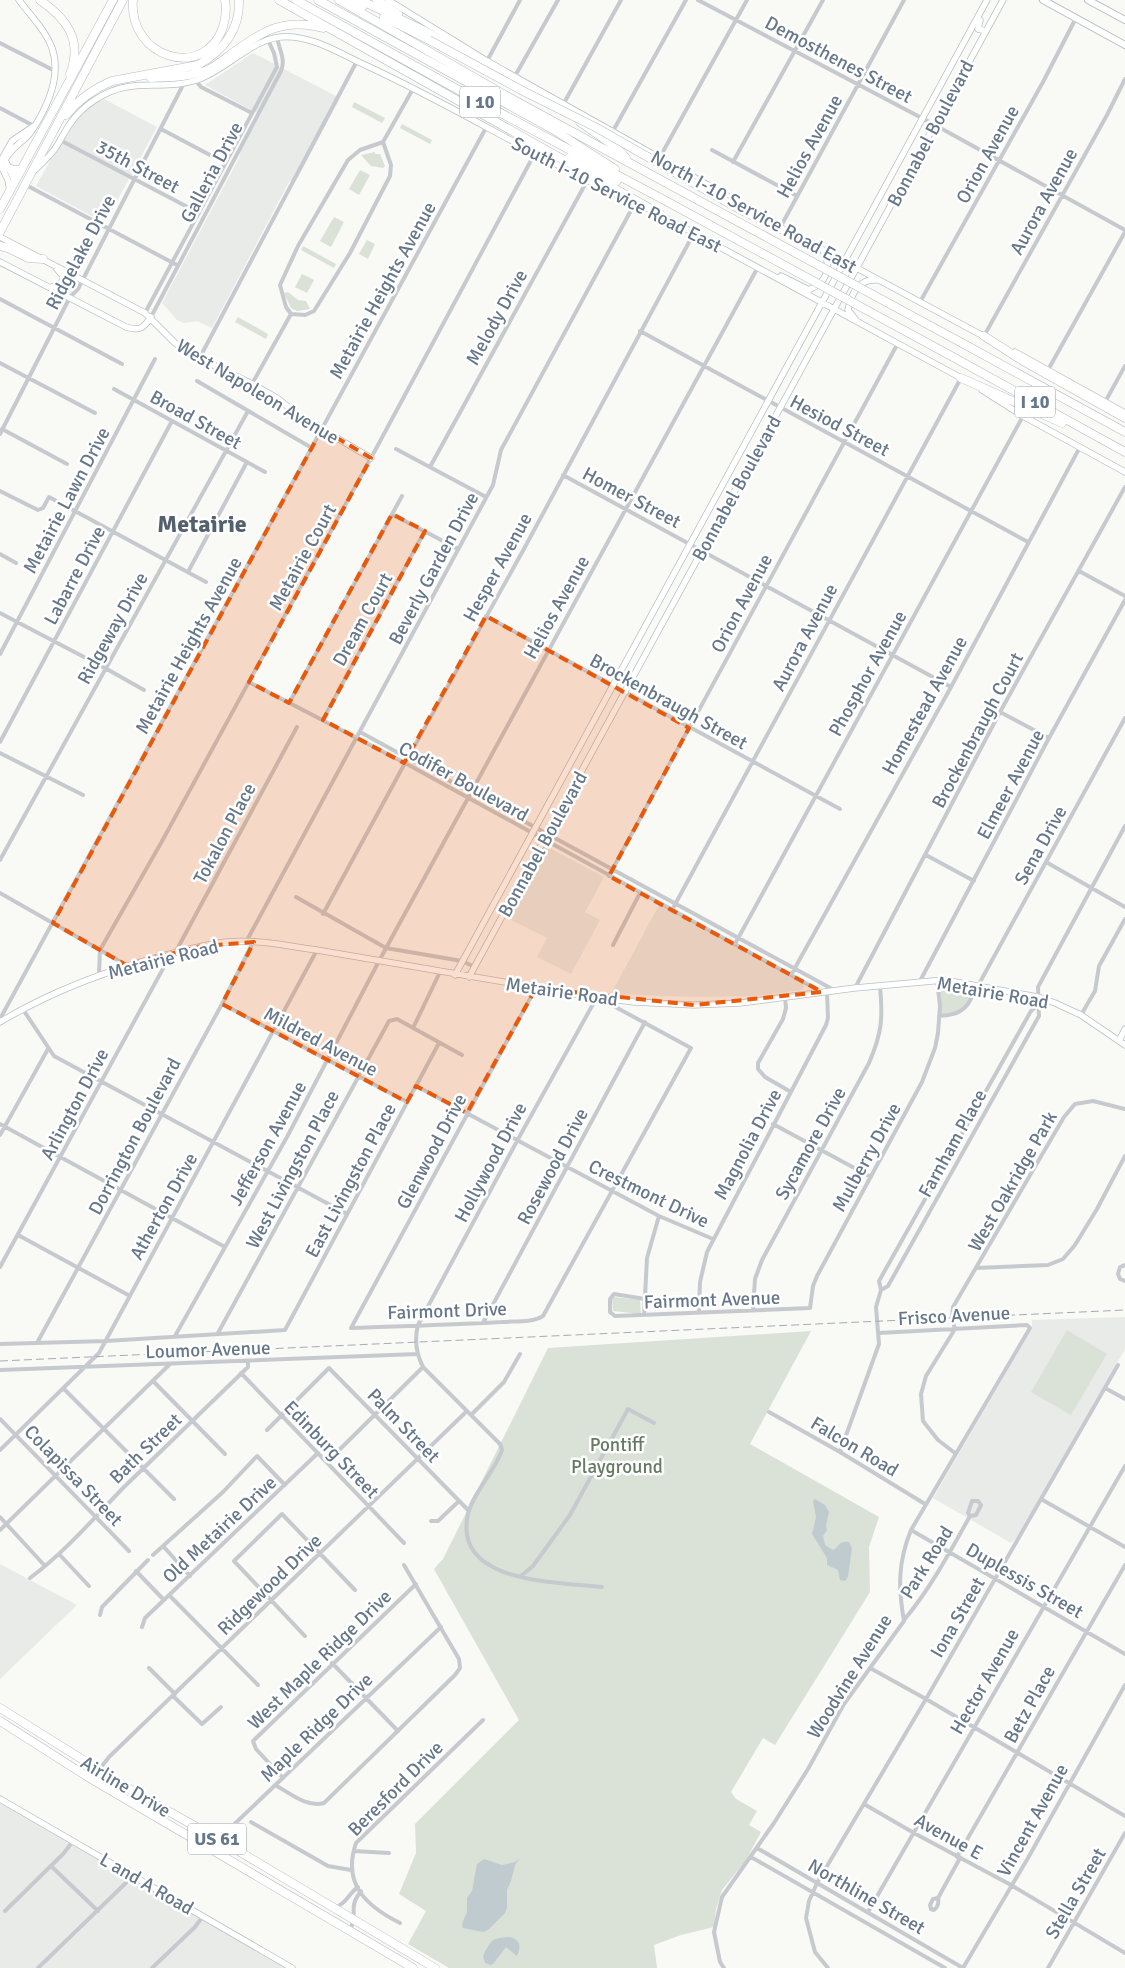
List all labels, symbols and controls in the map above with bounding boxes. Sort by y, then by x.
street label: Demosthenes Street [761,11,917,109]
street label: Bonnabel Boulevard [882,56,980,211]
road number: I 10 [460,86,500,118]
street label: Helios Avenue [772,90,848,202]
street label: Orion Avenue [951,101,1025,208]
street label: Galleria Drive [175,118,249,227]
street label: South I-10 Service Road East [507,131,726,259]
street label: 35th Street [92,135,184,199]
street label: Aurora Avenue [1005,144,1083,259]
street label: North I-10 Service Road East [646,145,861,279]
street label: Ridgelake Drive [41,191,121,314]
street label: Metairie Heights Avenue [324,198,442,383]
street label: Melody Drive [461,265,533,370]
street label: West Napoleon Avenue [172,334,343,450]
street label: Broad Street [146,385,246,455]
road number: I 10 [1015,387,1055,418]
street label: Hesiod Street [786,390,894,462]
street label: Bonnabel Boulevard [687,412,787,565]
street label: Metairie Lawn Drive [18,423,116,578]
street label: Homer Street [578,462,685,534]
street label: Beverly Garden Drive [384,488,484,649]
street label: Metairie Court [264,500,342,615]
district label: Metairie [157,509,247,539]
street label: Hesper Avenue [458,509,538,626]
street label: Labarre Drive [39,522,111,629]
street label: Orion Avenue [706,550,778,657]
street label: Helios Avenue [519,551,595,663]
street label: Metairie Heights Avenue [130,553,248,738]
street label: Ridgeway Drive [72,568,154,689]
street label: Dream Court [327,568,399,670]
street label: Aurora Avenue [766,580,843,695]
street label: Phosphor Avenue [823,606,912,741]
street label: Homestead Avenue [877,632,973,779]
street label: Brockenbraugh Court [927,648,1029,812]
street label: Brockenbraugh Street [585,649,752,755]
street label: Elmeer Avenue [972,725,1050,844]
street label: Codifer Boulevard [394,736,533,827]
street label: Bonnabel Boulevard [493,768,593,921]
street label: Tokalon Place [188,779,262,888]
street label: Sena Drive [1009,802,1072,889]
street label: Metairie Road [105,935,221,985]
street label: Metairie Road [935,971,1051,1015]
street label: Metairie Road [504,972,620,1012]
street label: Mildred Avenue [259,1002,382,1082]
street label: Arlington Drive [35,1045,114,1164]
street label: Dorrington Boulevard [83,1054,186,1219]
street label: Jefferson Avenue [224,1077,312,1210]
street label: Sycamore Drive [770,1083,852,1204]
street label: Magnolia Drive [709,1085,787,1204]
street label: Farnham Place [913,1085,992,1202]
street label: West Livingston Place [241,1086,345,1253]
street label: Glenwood Drive [391,1090,472,1213]
street label: Hollywood Drive [449,1098,533,1227]
street label: East Livingston Place [300,1099,402,1262]
street label: Mulberry Drive [827,1099,907,1216]
street label: Rosewood Drive [512,1104,594,1229]
street label: West Oakridge Park [963,1107,1063,1256]
street label: Atherton Drive [125,1149,203,1264]
street label: Crestmont Drive [584,1154,713,1233]
street label: Fairmont Avenue [643,1286,781,1314]
street label: Fairmont Drive [387,1297,507,1325]
street label: Frisco Avenue [897,1301,1011,1331]
street label: Loumor Avenue [145,1336,271,1364]
street label: Palm Street [362,1383,445,1468]
street label: Edinburg Street [279,1396,384,1504]
street label: Bath Street [104,1408,187,1489]
street label: Falcon Road [806,1411,903,1482]
street label: Colapissa Street [19,1420,128,1532]
park label: Pontiff Playground [571,1433,663,1479]
street label: Old Metairie Drive [158,1471,282,1589]
street label: Park Road [895,1522,959,1603]
street label: Ridgewood Drive [212,1529,327,1641]
street label: Duplessis Street [962,1538,1088,1624]
street label: Iona Street [925,1573,991,1662]
street label: West Maple Ridge Drive [242,1584,396,1734]
street label: Woodvine Avenue [802,1610,898,1743]
street label: Hector Avenue [945,1624,1025,1739]
street label: Betz Place [999,1662,1061,1747]
street label: Maple Ridge Drive [255,1668,377,1786]
street label: Beresford Drive [343,1736,448,1841]
street label: Airline Drive [76,1751,175,1823]
street label: Vincent Avenue [992,1760,1074,1881]
street label: Avenue E [910,1808,987,1865]
road number: US 61 [188,1824,246,1855]
street label: Stella Street [1040,1844,1112,1943]
street label: L and A Road [95,1847,198,1920]
street label: Northline Street [804,1854,930,1940]

